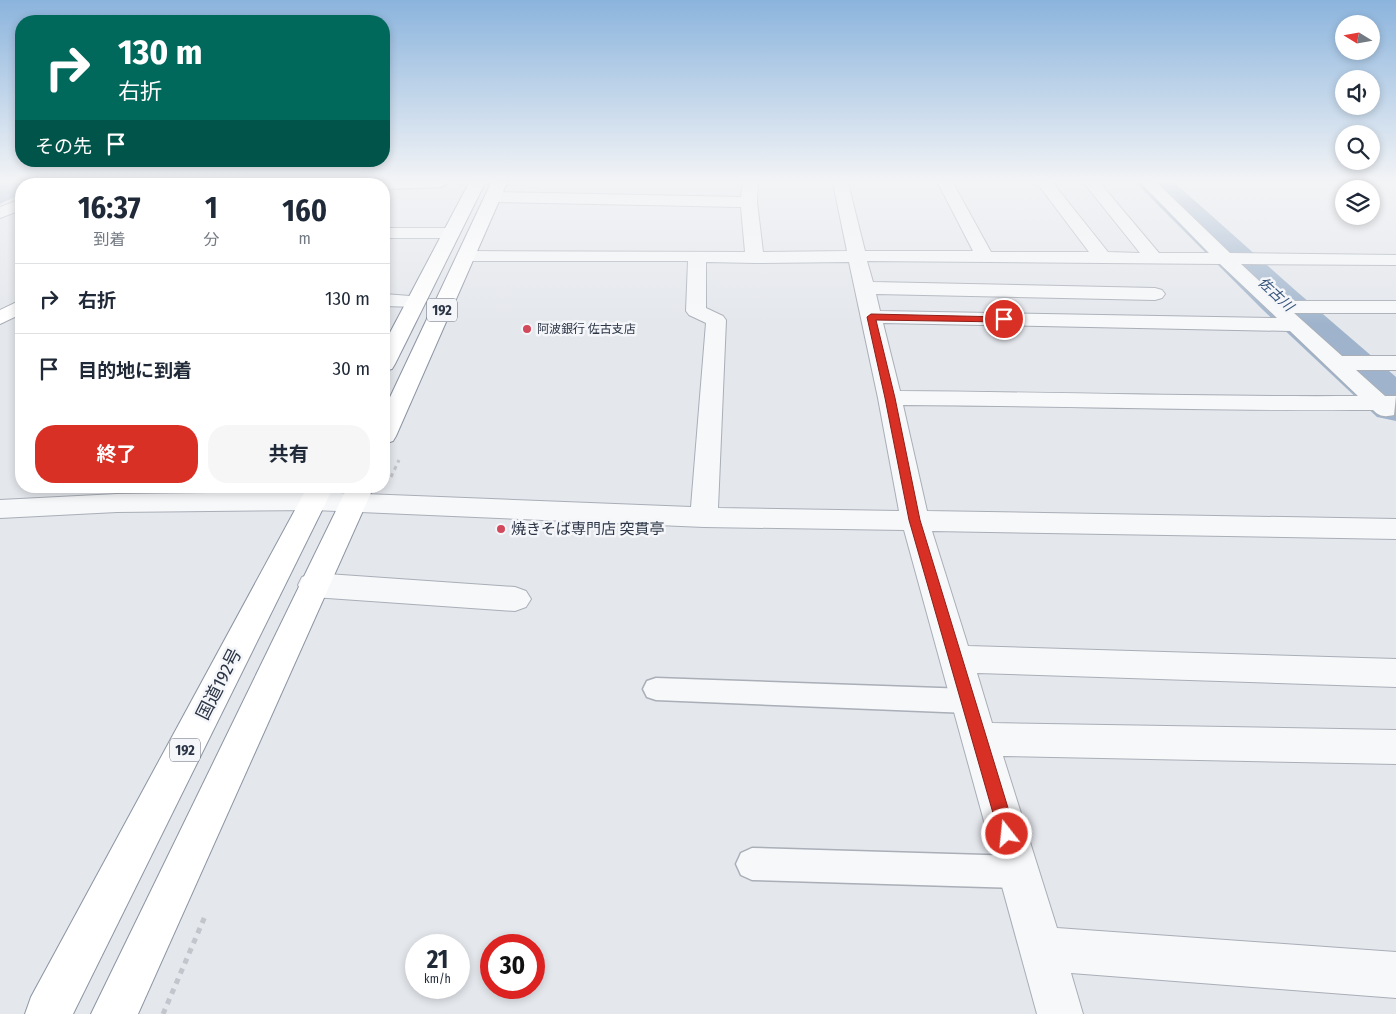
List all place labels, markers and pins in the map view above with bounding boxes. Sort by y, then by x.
pin [983,298,1025,340]
place label: 阿波銀行 佐古支店 [537,322,636,336]
marker: 阿波銀行 佐古支店 [521,323,533,335]
place label: 焼きそば専門店 突貫亭 [511,520,665,538]
marker: 焼きそば専門店 突貫亭 [495,523,507,535]

